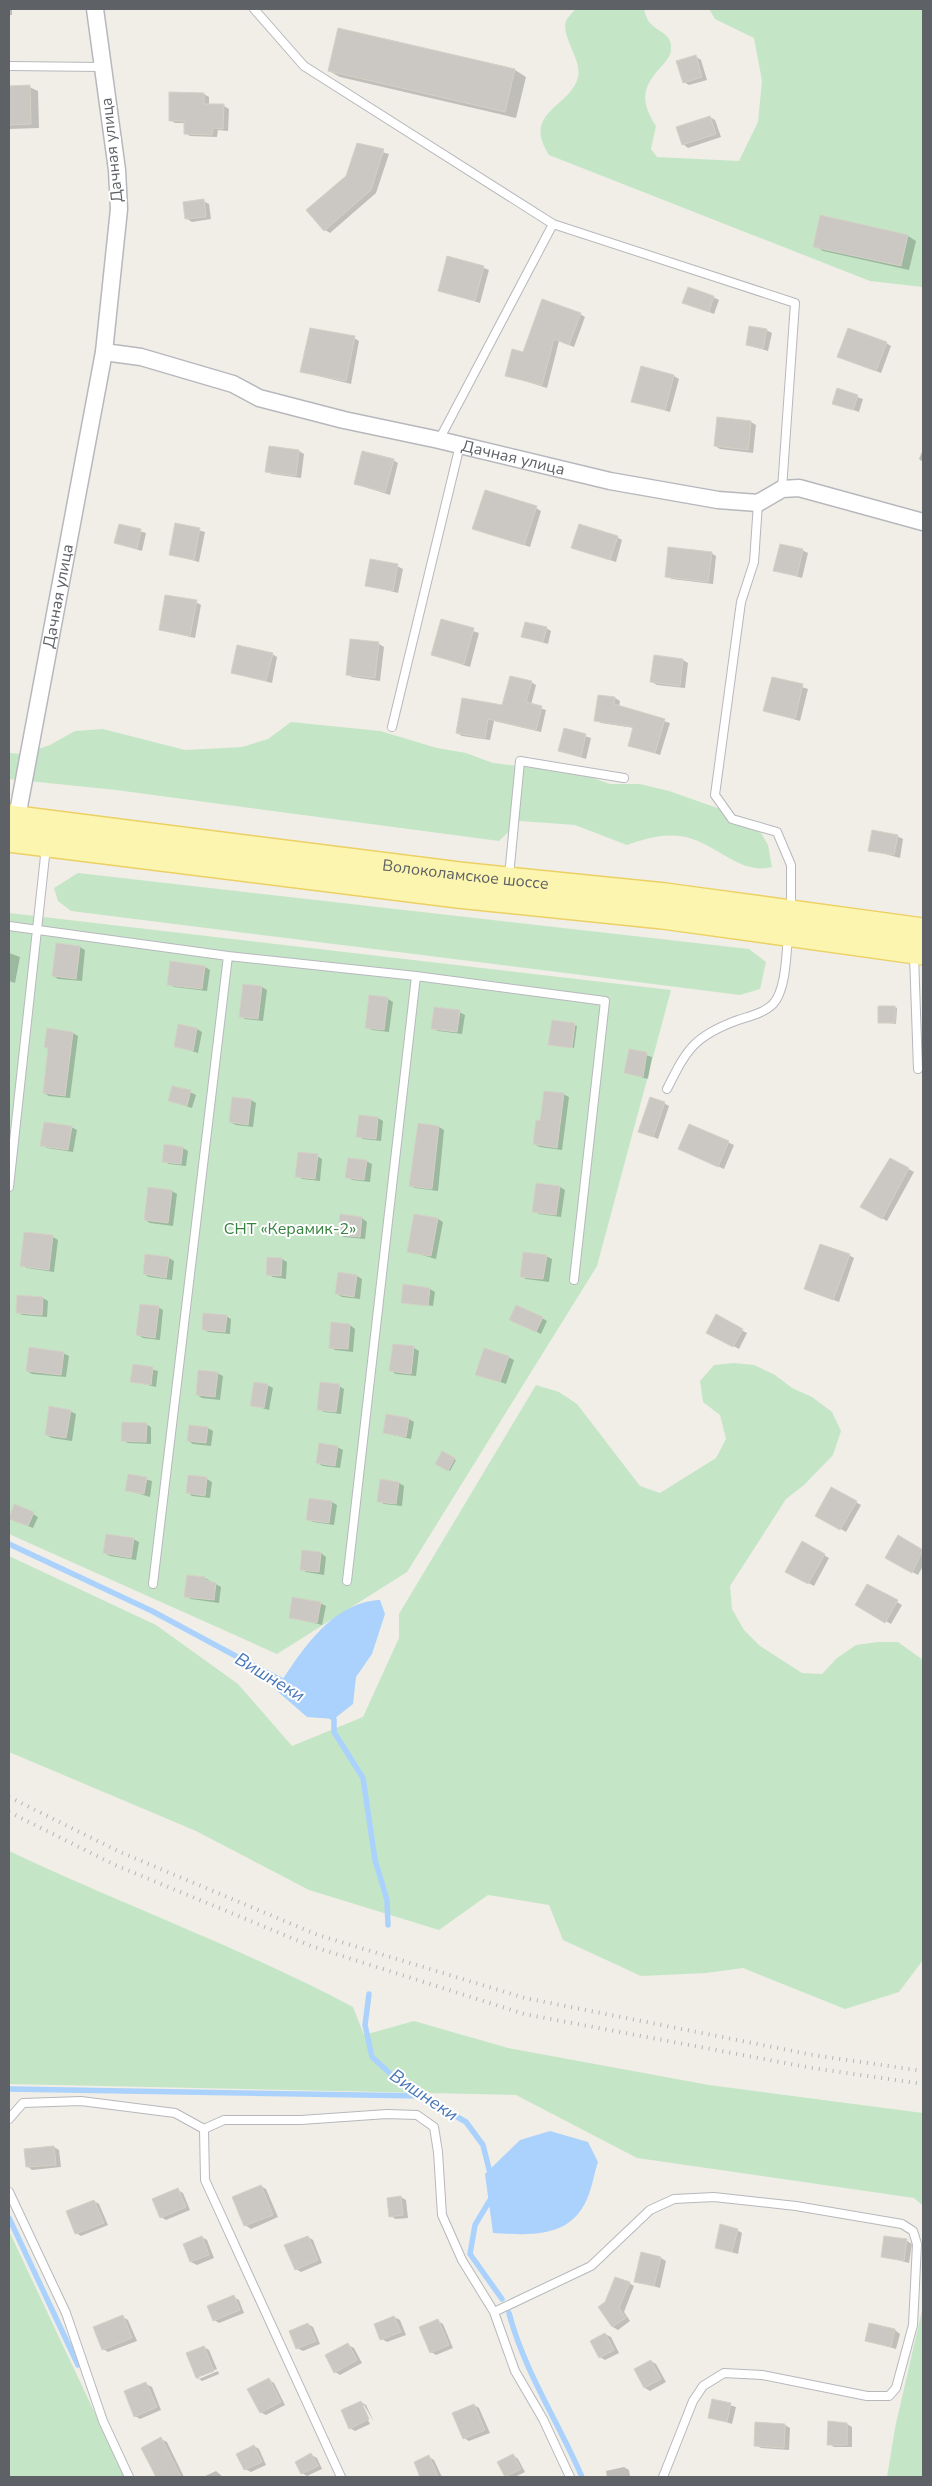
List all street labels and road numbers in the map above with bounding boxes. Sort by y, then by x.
street label: Дачная улица [96,96,128,204]
street label: Дачная улица [459,435,567,481]
street label: Дачная улица [38,542,79,650]
street label: Волоколамское шоссе [381,854,550,895]

